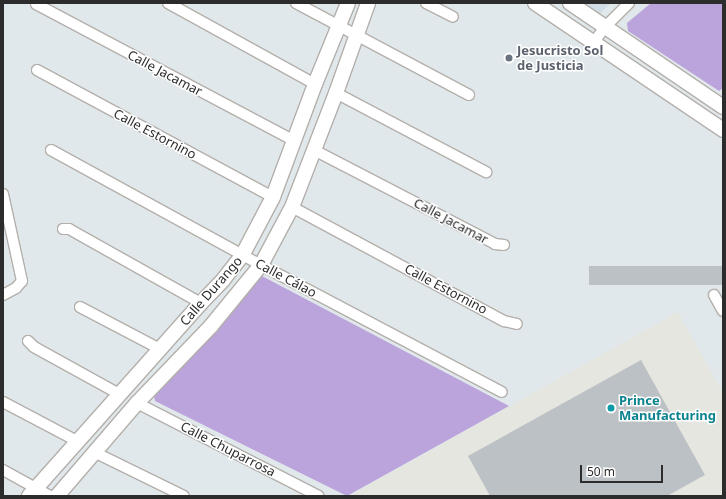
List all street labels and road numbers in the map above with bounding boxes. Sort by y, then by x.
street label: Calle Jacamar [125,47,205,99]
street label: Calle Estornino [111,106,199,162]
street label: Calle Jacamar [411,195,491,247]
street label: Calle Durango [177,253,245,329]
street label: Calle Cálao [253,255,319,301]
street label: Calle Estornino [402,261,490,317]
street label: Calle Chuparrosa [178,418,278,480]

